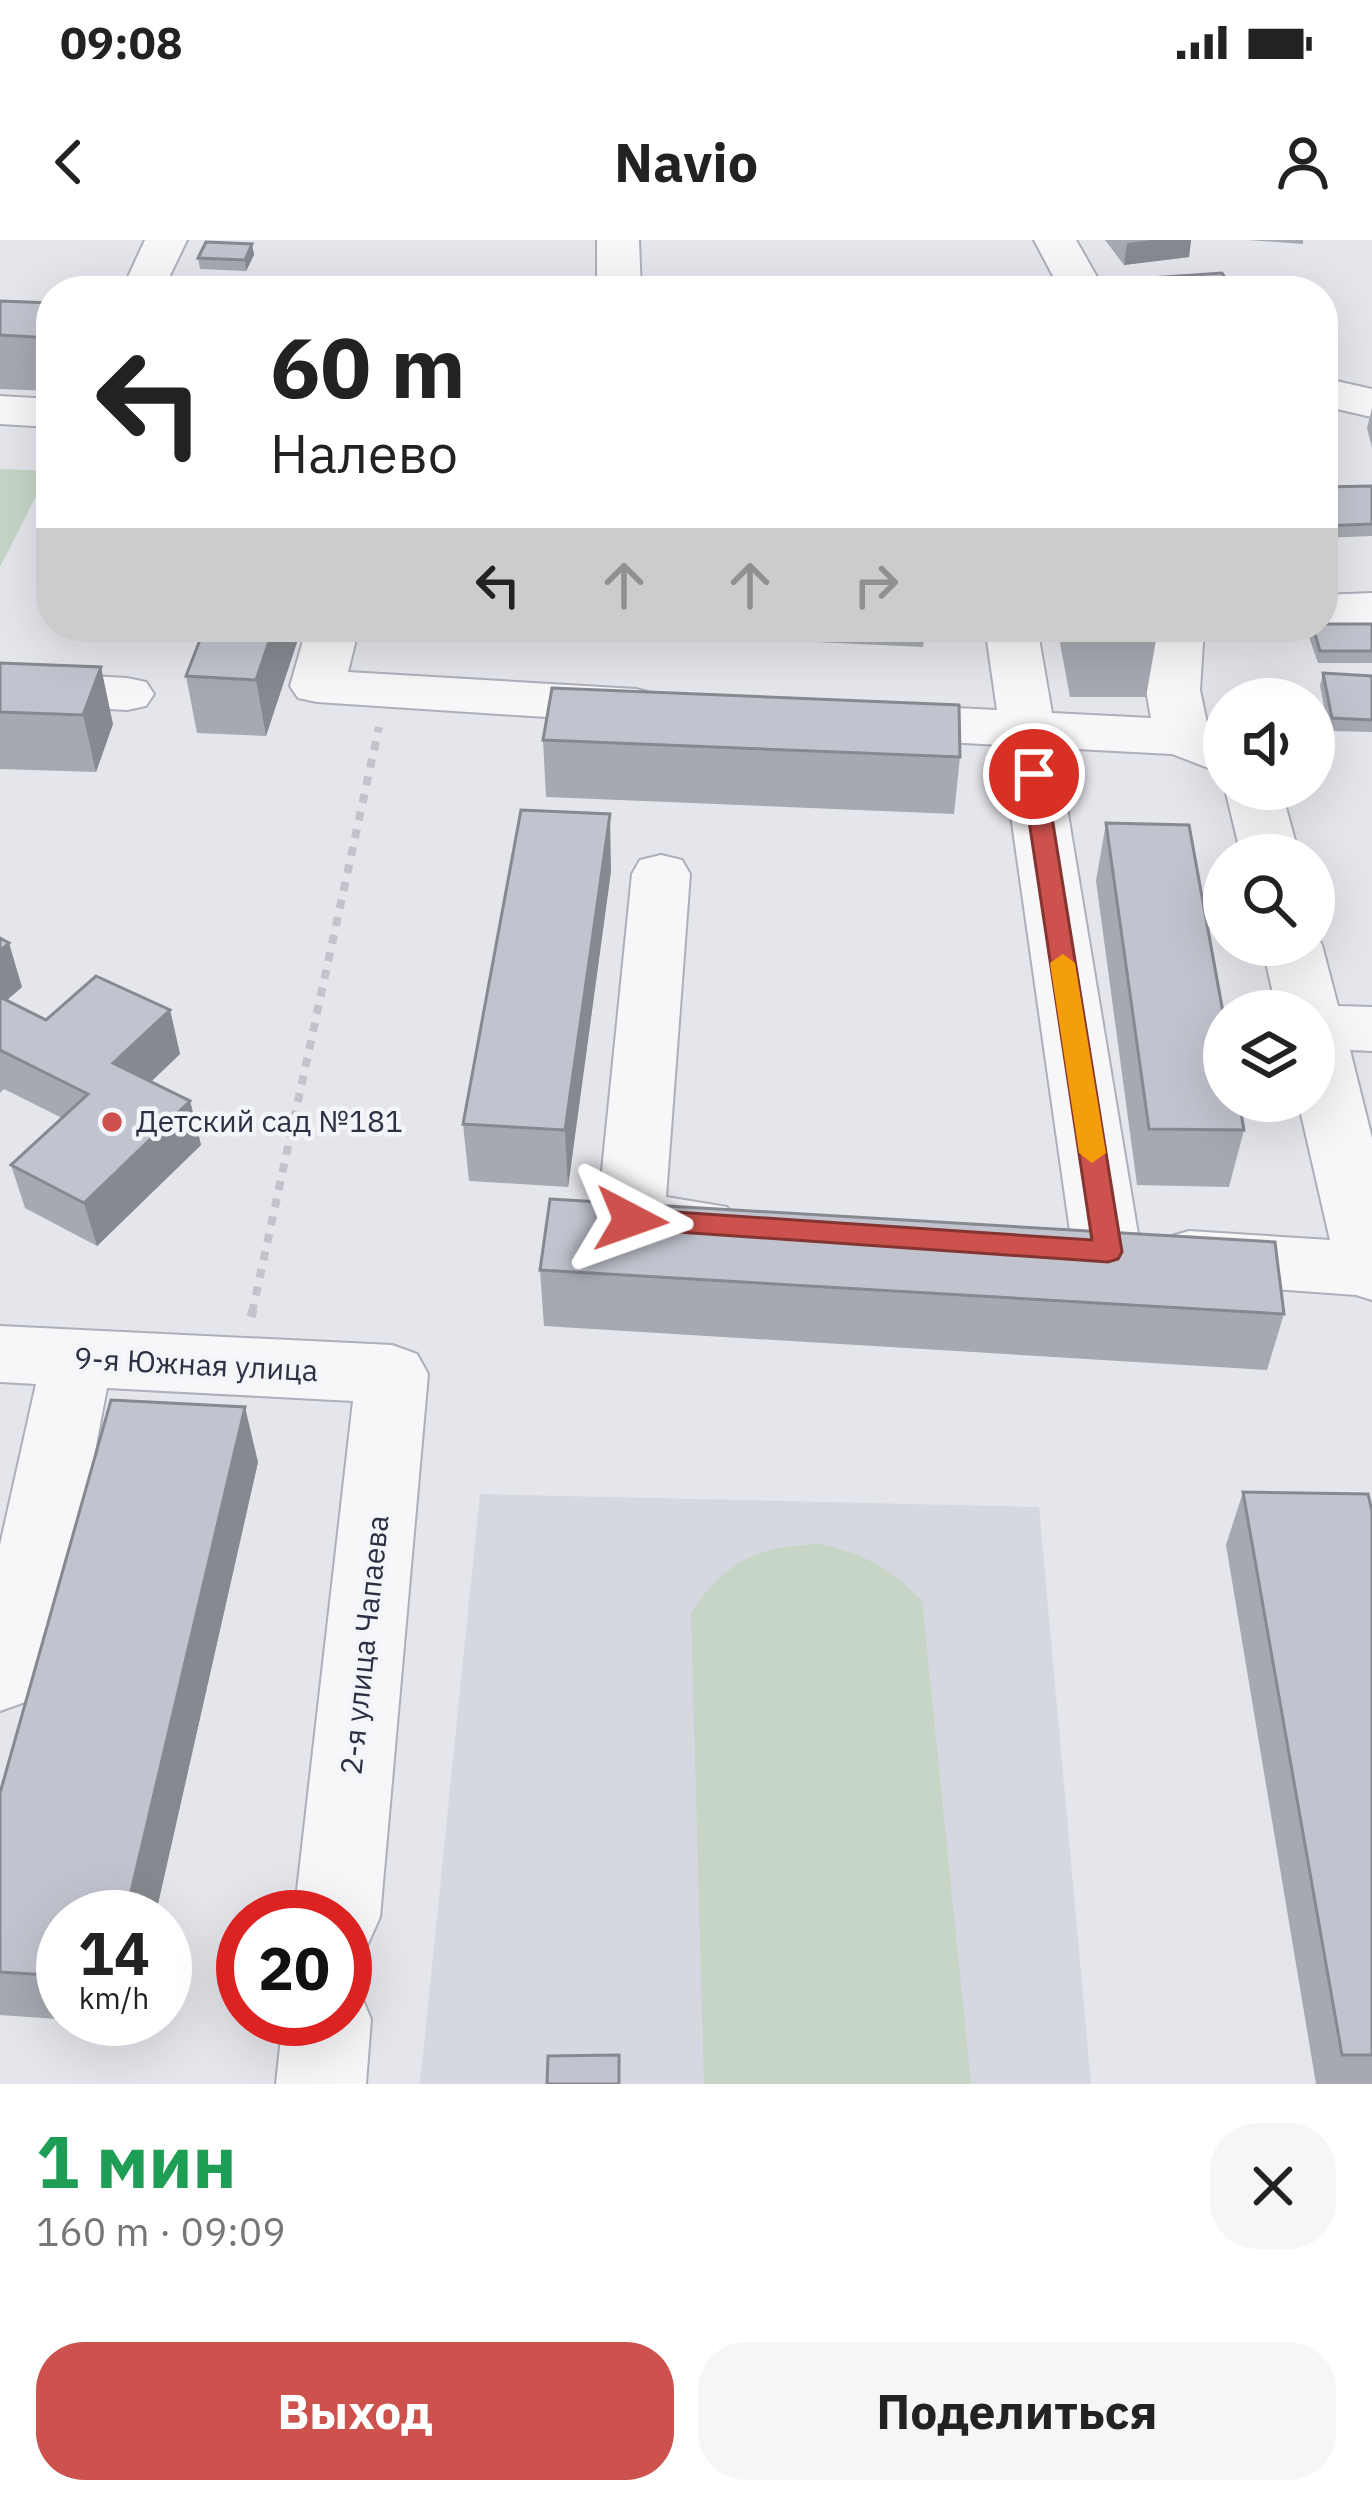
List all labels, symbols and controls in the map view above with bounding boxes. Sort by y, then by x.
text: 09:08 [60,13,183,71]
text: Navio [614,127,758,197]
icon: back [36,129,102,195]
icon: person [1270,129,1336,195]
text: 60 m [270,312,466,421]
icon: left [72,324,228,480]
text: Налево [270,418,458,488]
icon: left [465,552,531,618]
icon: ahead [591,552,657,618]
icon: ahead [717,552,783,618]
icon: right [843,552,909,618]
map controls [1203,678,1335,1122]
button: sound [1203,678,1335,810]
pin [983,723,1085,825]
icon: arrive [1001,741,1067,807]
button: search [1203,834,1335,966]
button: layers [1203,990,1335,1122]
place label: Детский сад №181 [136,1101,403,1140]
marker: Детский сад №181 [99,1109,125,1135]
position arrow [568,1157,694,1283]
street label: 9-я Южная улица [73,1338,319,1389]
street label: 2-я улица Чапаева [330,1513,397,1777]
speed limit sign: 20 [216,1890,372,2046]
text: 14 [78,1913,150,1992]
text: km/h [79,1978,149,2017]
text: 1 мин [36,2114,237,2208]
button: close [1210,2123,1336,2249]
text: 160 m · 09:09 [36,2206,286,2257]
button: Выход [36,2342,674,2480]
button: Поделиться [698,2342,1336,2480]

